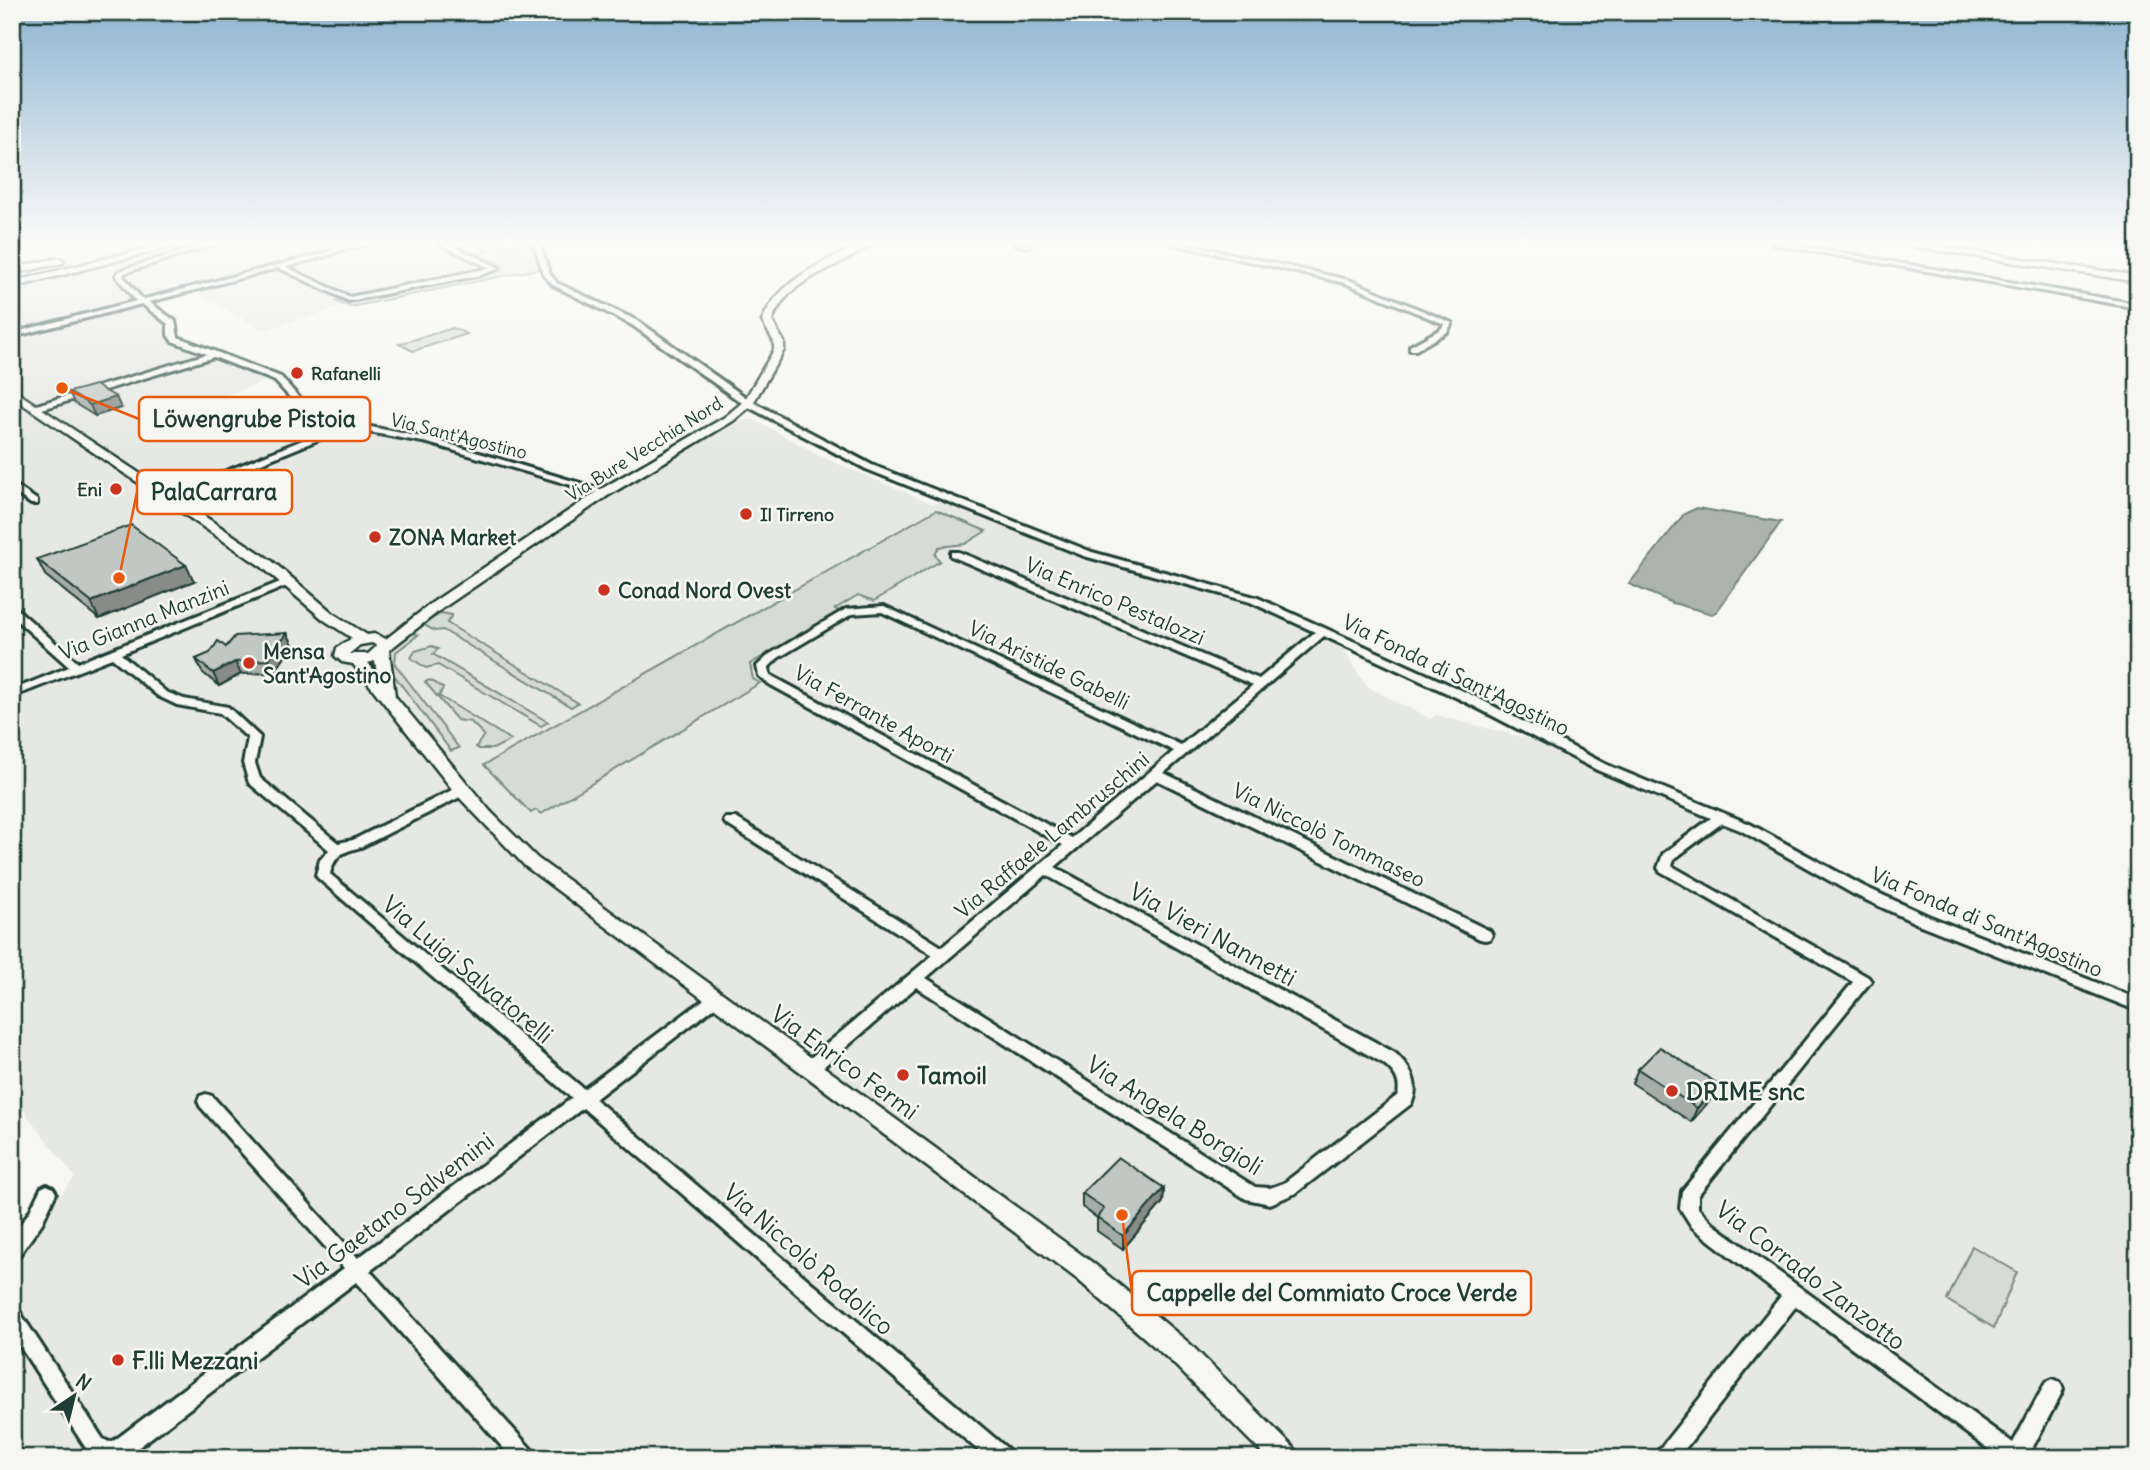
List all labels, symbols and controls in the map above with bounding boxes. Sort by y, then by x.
place label: Rafanelli [311,362,381,385]
marker: Rafanelli [289,365,305,381]
street label: Via Bure Vecchia Nord [561,391,727,507]
callout: Löwengrube Pistoia [139,397,370,441]
text: Löwengrube Pistoia [152,404,356,433]
street label: Via Sant'Agostino [388,408,530,464]
callout: PalaCarrara [137,470,292,514]
text: PalaCarrara [151,477,277,506]
place label: Eni [77,478,102,501]
marker: Eni [108,481,124,497]
place label: Il Tirreno [760,503,834,526]
marker: Il Tirreno [738,506,754,522]
place label: ZONA Market [389,524,517,551]
marker: ZONA Market [367,529,383,545]
street label: Via Enrico Pestalozzi [1021,551,1209,651]
street label: Via Gianna Manzini [55,574,233,666]
place label: Conad Nord Ovest [618,577,792,604]
marker: Conad Nord Ovest [596,582,612,598]
street label: Via Fonda di Sant'Agostino [1338,608,1574,742]
street label: Via Aristide Gabelli [964,614,1134,716]
place label: Mensa Sant'Agostino [263,638,391,689]
marker: Mensa Sant'Agostino [241,655,257,671]
street label: Via Ferrante Aporti [789,659,959,769]
street label: Via Raffaele Lambruschini [949,746,1155,924]
street label: Via Niccolò Tommaseo [1228,777,1430,893]
street label: Via Fonda di Sant'Agostino [1867,861,2107,983]
street label: Via Vieri Nannetti [1124,876,1302,992]
street label: Via Luigi Salvatorelli [376,889,560,1049]
street label: Via Enrico Fermi [765,998,925,1126]
street label: Via Angela Borgioli [1081,1049,1269,1181]
place label: Tamoil [917,1060,987,1090]
marker: Tamoil [895,1067,911,1083]
place label: DRIME snc [1686,1076,1805,1106]
marker: DRIME snc [1664,1083,1680,1099]
street label: Via Gaetano Salvemini [289,1125,499,1295]
street label: Via Niccolò Rodolico [718,1177,900,1341]
street label: Via Corrado Zanzotto [1710,1194,1912,1356]
callout: Cappelle del Commiato Croce Verde [1132,1271,1531,1315]
text: Cappelle del Commiato Croce Verde [1147,1278,1518,1307]
place label: F.lli Mezzani [132,1345,258,1375]
marker: F.lli Mezzani [110,1352,126,1368]
north arrow [38,1362,108,1432]
text: N [71,1368,96,1396]

